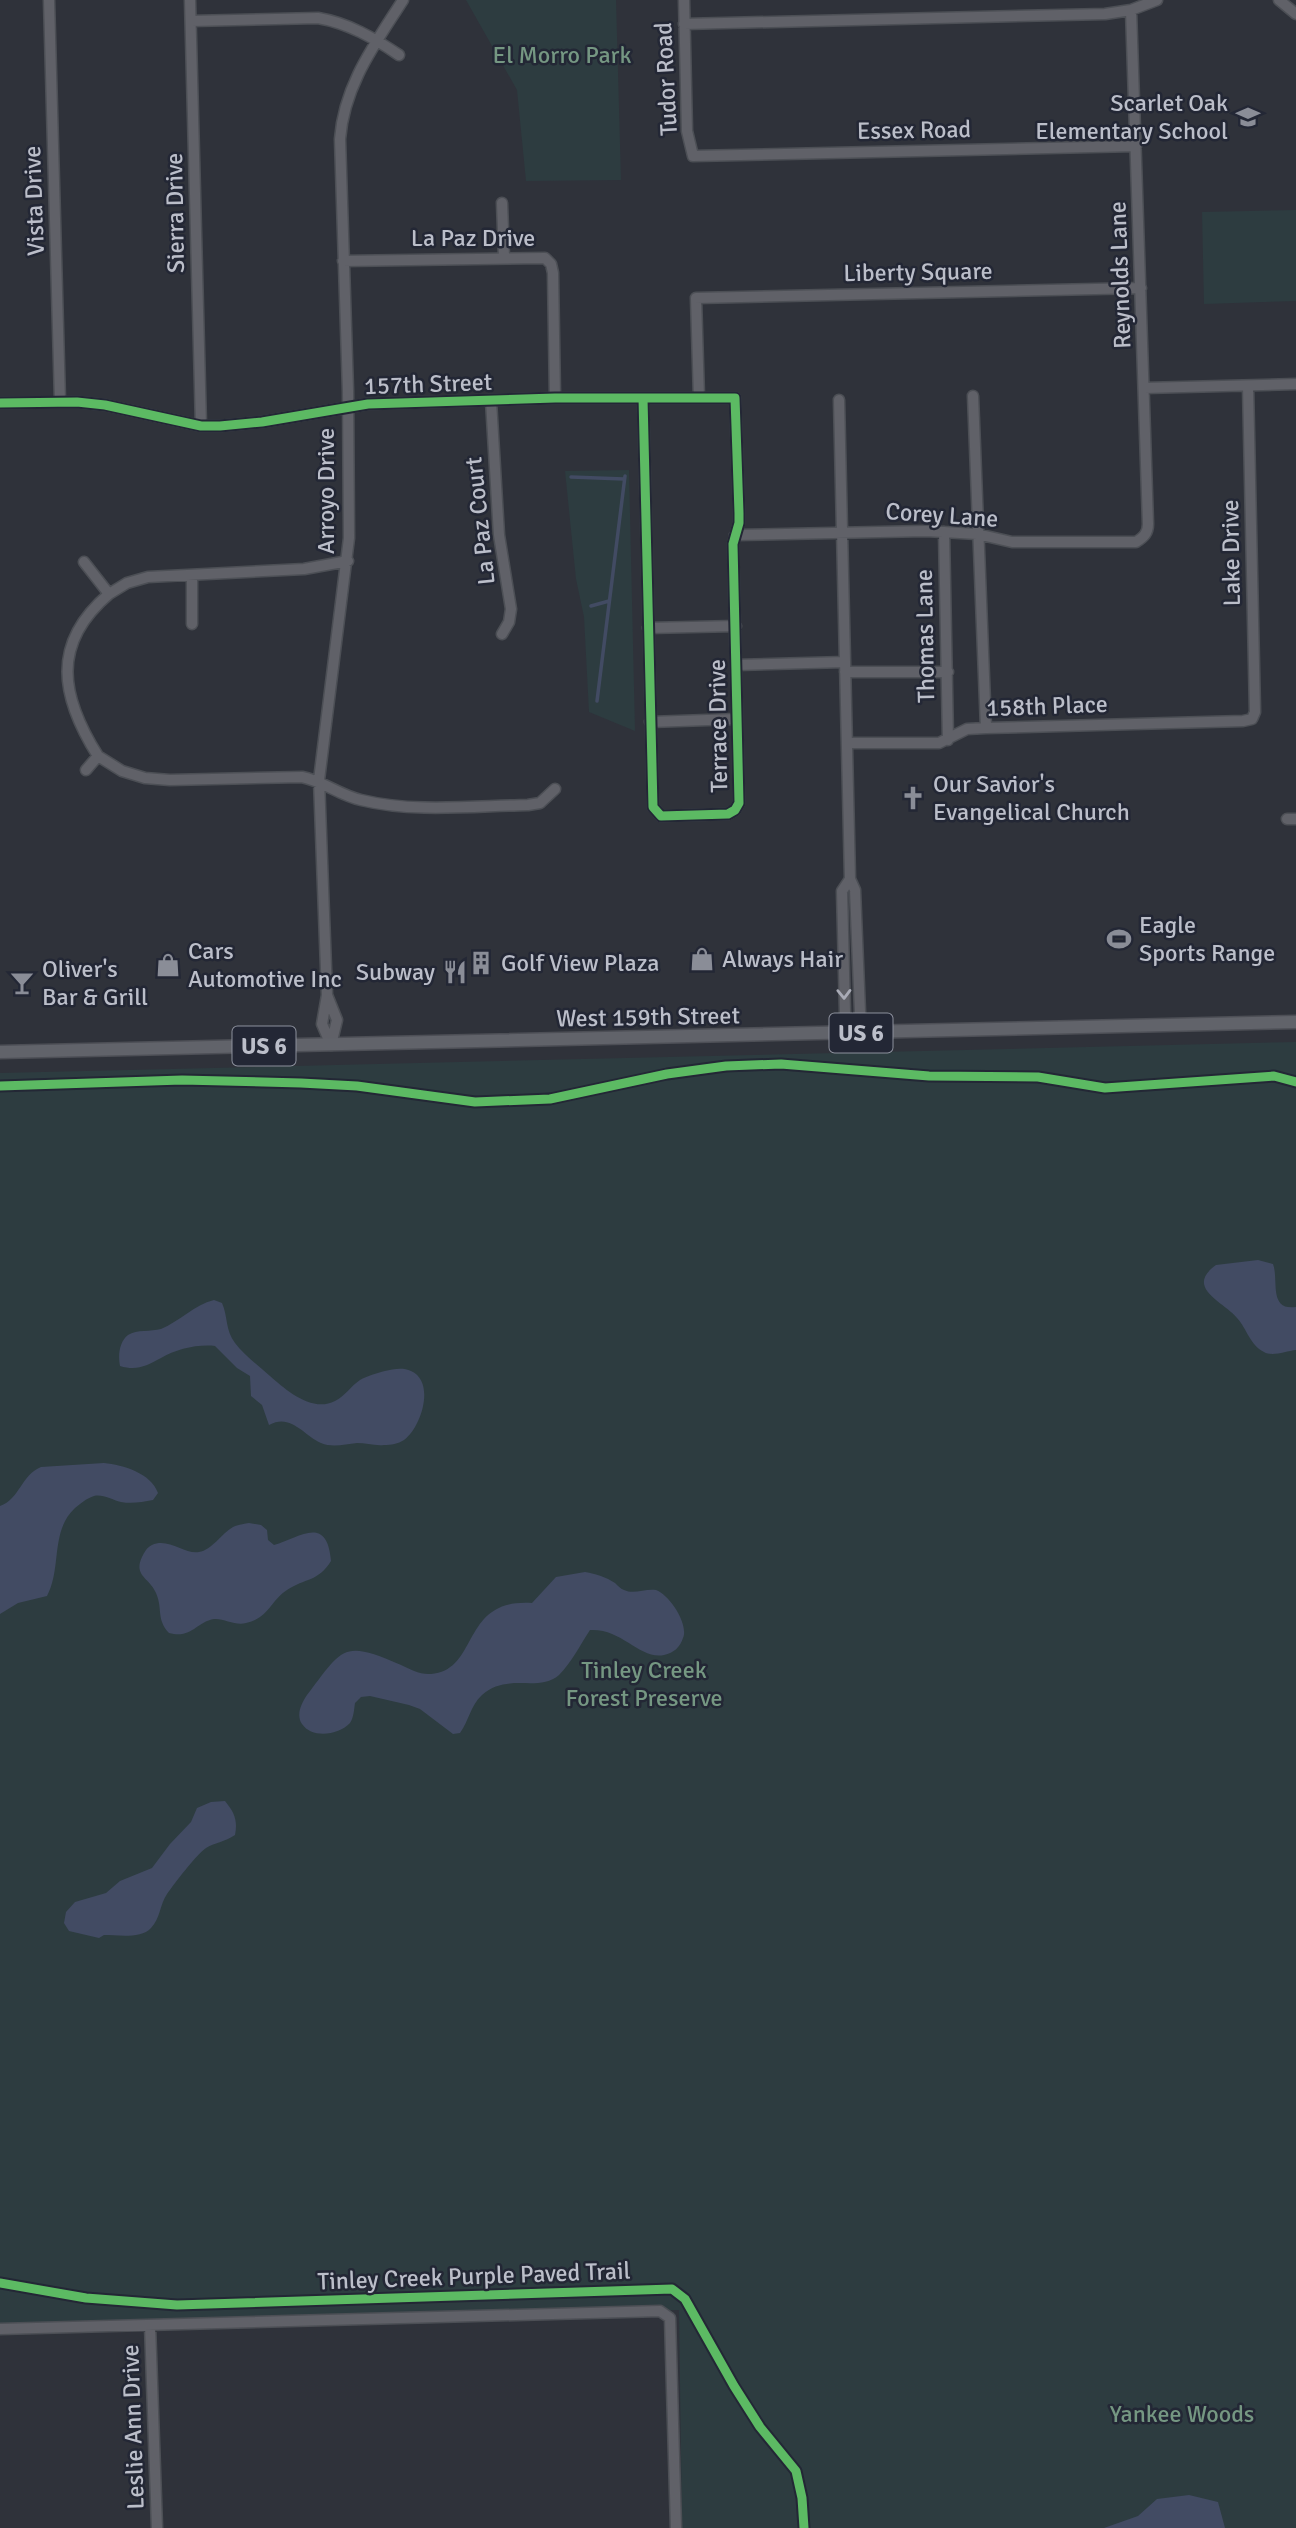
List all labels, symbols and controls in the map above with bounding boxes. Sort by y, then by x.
street label: Tudor Road [648,21,684,137]
park label: El Morro Park [493,40,631,70]
place label: Scarlet Oak Elementary School [1035,88,1228,146]
school or university icon: Scarlet Oak Elementary School [1234,103,1262,131]
street label: Essex Road [857,114,971,146]
street label: Vista Drive [17,145,51,257]
street label: Sierra Drive [159,153,191,273]
street label: Reynolds Lane [1102,201,1138,349]
street label: La Paz Drive [411,223,535,253]
street label: Liberty Square [843,256,993,288]
street label: 157th Street [363,367,493,401]
street label: Arroyo Drive [311,428,341,554]
street label: La Paz Court [458,455,502,587]
street label: Corey Lane [885,496,999,534]
street label: Lake Drive [1215,499,1247,607]
street label: Thomas Lane [909,569,941,703]
street label: Terrace Drive [702,659,734,793]
street label: 158th Place [986,689,1108,723]
place label: Our Savior's Evangelical Church [933,769,1130,827]
church icon: Our Savior's Evangelical Church [899,784,927,812]
place label: Eagle Sports Range [1139,910,1275,968]
sports icon: Eagle Sports Range [1105,925,1133,953]
place label: Cars Automotive Inc [188,936,342,994]
place label: Always Hair [722,944,843,974]
shop icon: Always Hair [688,945,716,973]
place label: Golf View Plaza [501,948,660,978]
building icon: Golf View Plaza [467,949,495,977]
shop icon: Cars Automotive Inc [154,951,182,979]
place label: Oliver's Bar & Grill [42,954,148,1012]
place label: Subway [356,957,435,987]
restaurant icon: Subway [441,958,469,986]
bar icon: Oliver's Bar & Grill [8,969,36,997]
one-way arrow [836,989,852,1000]
street label: West 159th Street [556,1000,740,1034]
road number: US 6 [830,1014,892,1052]
road number: US 6 [232,1026,296,1065]
park label: Tinley Creek Forest Preserve [565,1655,723,1713]
street label: Tinley Creek Purple Paved Trail [317,2256,631,2296]
street label: Leslie Ann Drive [115,2344,151,2510]
park label: Yankee Woods [1110,2399,1254,2429]

